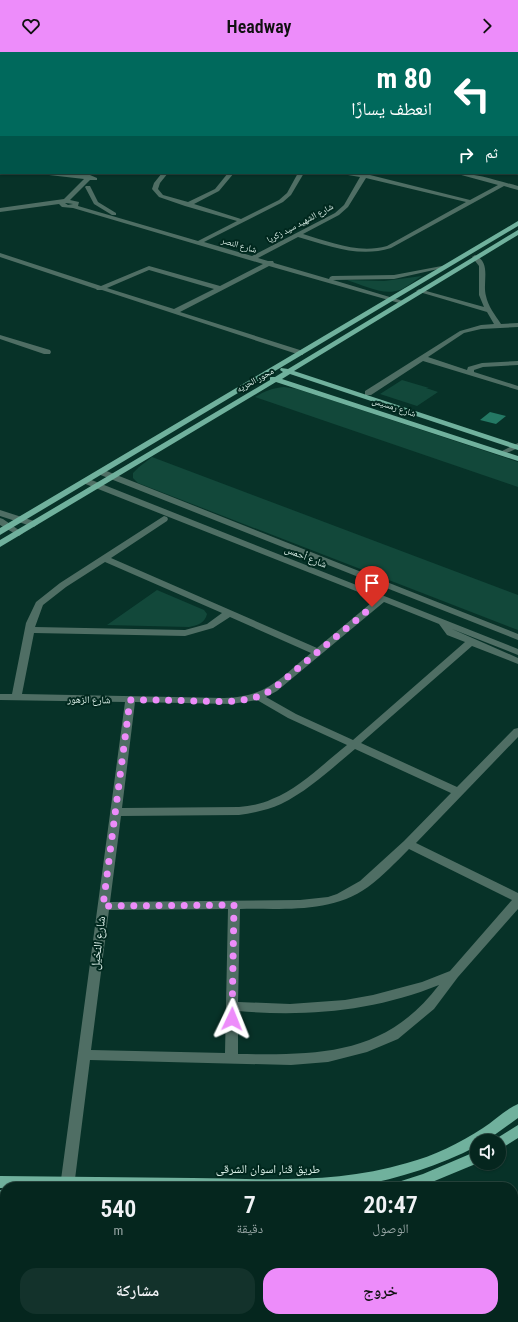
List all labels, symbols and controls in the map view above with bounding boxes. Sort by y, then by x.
icon: heart [20,15,42,37]
icon: forward [476,15,498,37]
text: Headway [227,16,291,37]
text: 80 m [376,62,432,95]
icon: left [446,68,498,120]
text: انعطف يسارًا [351,98,432,119]
icon: right [455,144,477,166]
text: ثم [485,144,498,162]
street label: شارع الشهيد سيد زكريا [265,201,336,246]
street label: شارع النصر [219,235,258,256]
street label: محور الحريه [235,366,275,394]
street label: شارع رمسيس [371,395,417,420]
street label: شارع أحمس [283,542,329,571]
pin [355,566,389,607]
icon: arrive [361,572,383,594]
street label: شارع الزهور [66,694,111,706]
street label: شارع النخيل [88,915,109,971]
position arrow [211,998,253,1040]
map controls [470,1134,506,1170]
button: sound [470,1134,506,1170]
street label: طريق قنا, اسوان الشرقى [216,1162,320,1176]
text: 7 [244,1191,256,1219]
text: 20:47 [363,1191,418,1219]
text: 540 [100,1195,136,1223]
text: دقيقة [237,1221,263,1236]
text: الوصول [373,1221,409,1236]
text: m [113,1223,123,1238]
button: مشاركة [20,1268,255,1314]
button: خروج [263,1268,498,1314]

